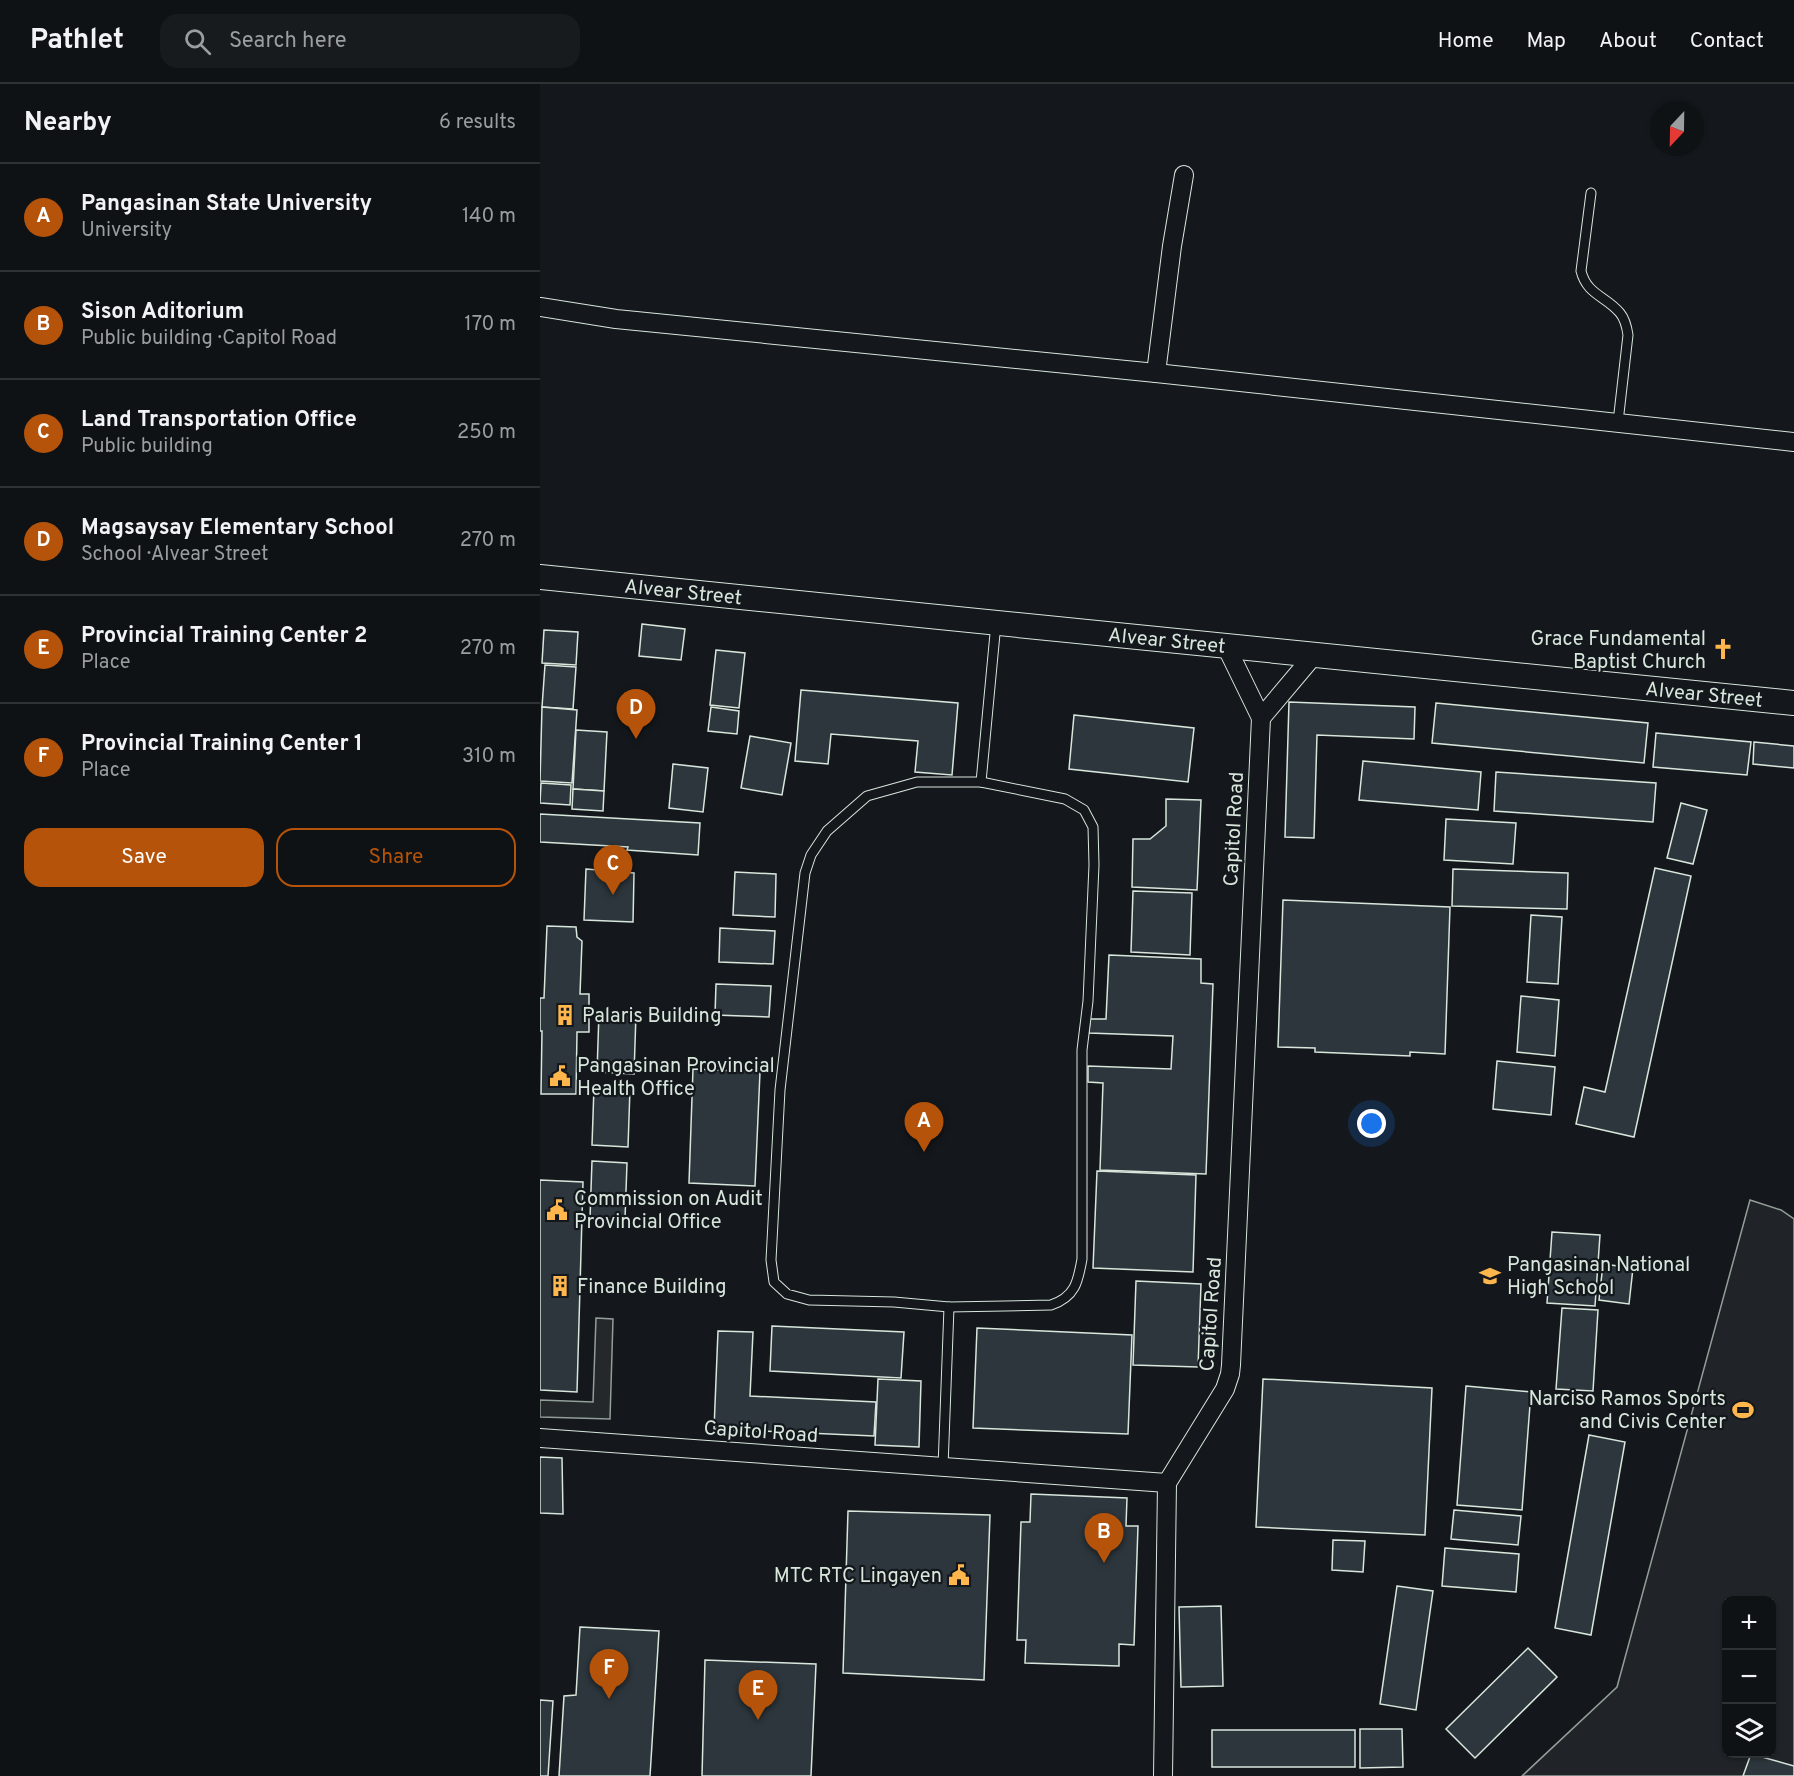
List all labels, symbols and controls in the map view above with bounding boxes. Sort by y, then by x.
search box [160,14,580,68]
text: Pathlet [30,23,124,59]
icon: search [181,25,214,58]
text: Search here [229,28,347,55]
text: Home [1438,28,1494,55]
text: Map [1527,28,1566,55]
text: About [1599,28,1657,55]
text: Contact [1690,28,1764,55]
north arrow [1650,102,1704,156]
text: Nearby [24,107,112,140]
text: 6 results [439,110,516,136]
text: Pangasinan State University [81,191,372,218]
text: A [36,204,51,230]
text: 140 m [462,204,516,230]
text: University [81,218,172,244]
text: Sison Aditorium [81,299,244,326]
text: B [37,312,50,338]
text: 170 m [464,312,516,338]
text: Public building · Capitol Road [81,326,337,352]
text: Land Transportation Office [81,407,357,434]
text: C [37,420,50,446]
text: 250 m [457,420,516,446]
text: Public building [81,434,213,460]
text: Magsaysay Elementary School [81,515,394,542]
text: D [36,528,51,554]
text: 270 m [460,528,516,554]
text: School · Alvear Street [81,542,269,568]
street label: Alvear Street [623,575,743,612]
text: Provincial Training Center 2 [81,623,368,650]
street label: Alvear Street [1107,623,1227,661]
place label: Grace Fundamental Baptist Church [1531,627,1706,676]
text: E [37,636,50,662]
text: 270 m [460,636,516,662]
church icon: Grace Fundamental Baptist Church [1711,637,1735,661]
text: Place [81,650,131,676]
street label: Alvear Street [1644,677,1764,715]
pin: D [616,690,656,739]
text: Provincial Training Center 1 [81,731,363,758]
text: F [38,744,49,770]
text: 310 m [462,744,516,770]
text: Place [81,758,131,784]
street label: Capitol Road [1219,771,1251,887]
button: Save [24,828,264,887]
button: Share [276,828,516,887]
pin: C [594,846,632,895]
building icon: Palaris Building [553,1003,577,1027]
place label: Palaris Building [582,1004,721,1030]
place label: Pangasinan Provincial Health Office [577,1054,775,1103]
public building icon: Pangasinan Provincial Health Office [548,1064,572,1088]
pin: A [904,1102,944,1152]
your location [1357,1109,1386,1138]
place label: Commission on Audit Provincial Office [574,1187,763,1236]
public building icon: Commission on Audit Provincial Office [545,1198,569,1222]
place label: Pangasinan National High School [1507,1253,1690,1302]
street label: Capitol Road [1195,1256,1229,1372]
school or university icon: Pangasinan National High School [1478,1264,1502,1288]
building icon: Finance Building [548,1274,572,1298]
place label: Finance Building [577,1275,726,1301]
place label: Narciso Ramos Sports and Civis Center [1529,1387,1726,1436]
sports icon: Narciso Ramos Sports and Civis Center [1731,1398,1755,1422]
street label: Capitol Road [703,1416,819,1450]
pin: B [1084,1514,1124,1563]
public building icon: MTC RTC Lingayen [947,1563,971,1587]
place label: MTC RTC Lingayen [774,1564,942,1590]
map controls [1722,1596,1776,1758]
button: + [1722,1596,1776,1650]
pin: F [590,1650,628,1699]
button: − [1722,1650,1776,1704]
pin: E [738,1670,778,1720]
button: layers [1722,1704,1776,1758]

